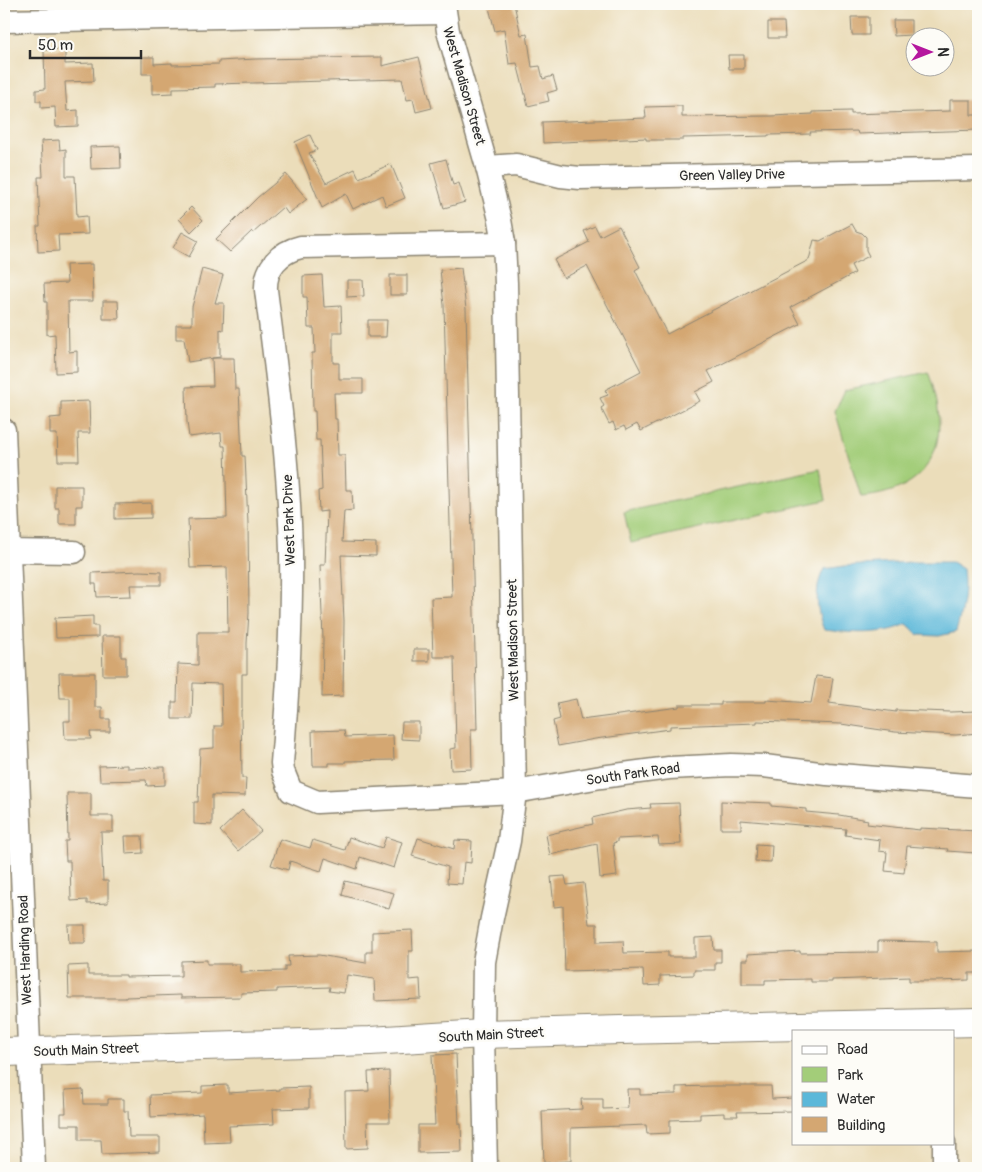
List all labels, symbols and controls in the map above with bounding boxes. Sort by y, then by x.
street label: West Madison Street [439,25,489,147]
scale bar [30,28,141,60]
north arrow [904,28,954,78]
text: 50 m [38,36,73,55]
text: N [934,47,951,57]
street label: Green Valley Drive [679,166,785,184]
street label: West Park Drive [279,474,299,566]
street label: West Madison Street [503,578,523,701]
street label: South Park Road [585,759,681,789]
street label: West Harding Road [15,895,35,1005]
street label: South Main Street [438,1024,545,1046]
legend [792,1030,954,1144]
street label: South Main Street [33,1040,140,1060]
text: Road [837,1040,868,1059]
text: Park [837,1066,864,1085]
text: Water [837,1090,876,1109]
text: Building [837,1116,885,1135]

